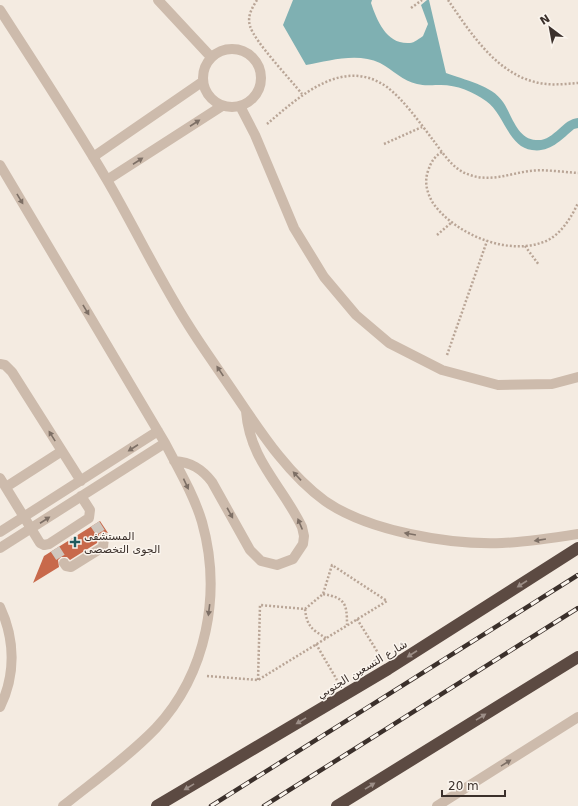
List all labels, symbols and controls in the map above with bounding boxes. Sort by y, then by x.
north arrow [530,8,570,48]
text: N [538,12,552,28]
one-way arrow [190,119,200,127]
one-way arrow [132,157,144,164]
one-way arrow [16,194,24,204]
one-way arrow [83,304,90,316]
one-way arrow [216,366,224,377]
one-way arrow [49,430,56,442]
one-way arrow [127,444,138,452]
one-way arrow [292,471,302,481]
one-way arrow [182,478,189,490]
one-way arrow [226,507,233,519]
one-way arrow [39,516,51,523]
one-way arrow [297,519,303,530]
place label: المستشفى الجوى التخصصى [84,530,160,556]
one-way arrow [404,531,416,537]
marker: المستشفى الجوى التخصصى [69,536,81,548]
one-way arrow [533,537,546,543]
one-way arrow [516,580,527,587]
one-way arrow [206,604,213,616]
street label: شارع التسعين الجنوبي [315,637,410,701]
one-way arrow [406,650,418,657]
one-way arrow [475,714,486,721]
one-way arrow [296,717,306,725]
one-way arrow [501,759,511,767]
scale bar [442,772,505,798]
text: 20 m [448,779,479,793]
one-way arrow [364,782,376,789]
one-way arrow [184,783,194,791]

